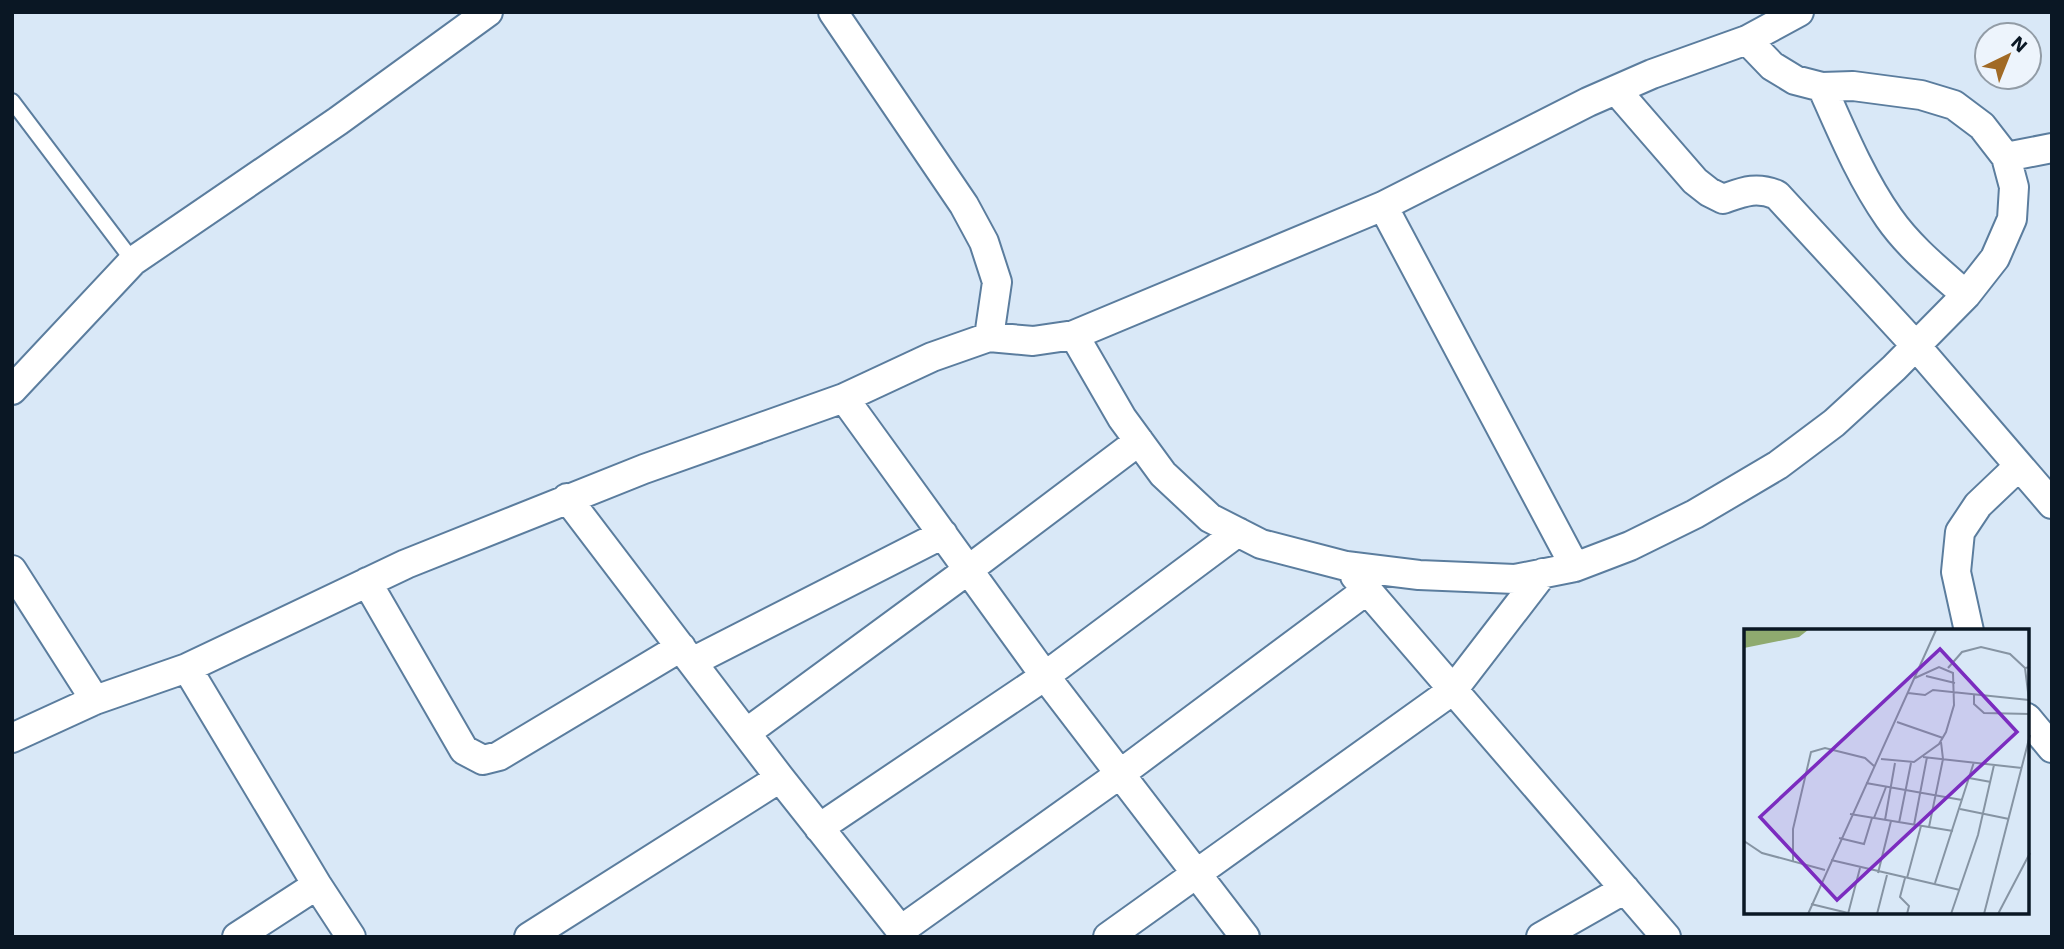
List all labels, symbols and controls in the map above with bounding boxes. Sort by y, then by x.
north arrow [1973,21,2043,91]
text: N [2006,31,2032,57]
inset map [1744,629,2029,914]

